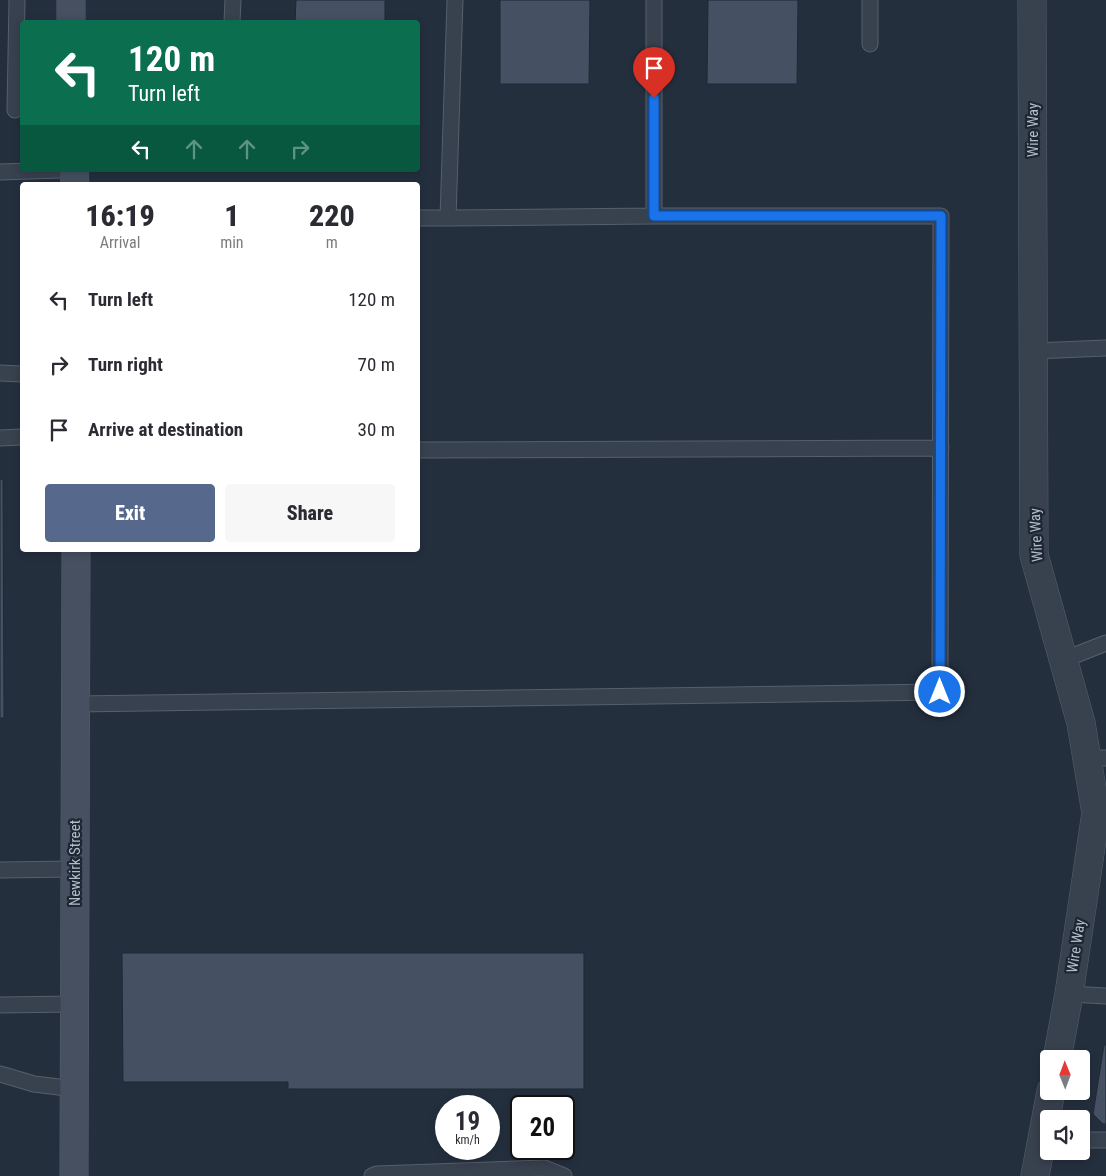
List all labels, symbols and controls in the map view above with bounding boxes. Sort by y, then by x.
text: 120 m [128,39,215,80]
icon: left [45,40,110,105]
pin [633,47,675,98]
icon: arrive [640,54,668,82]
text: Turn left [128,81,200,106]
street label: Wire Way [1024,103,1042,157]
icon: left [127,135,155,163]
icon: ahead [180,135,208,163]
icon: ahead [233,135,261,163]
icon: right [286,135,314,163]
text: 16:19 [85,198,155,233]
text: 1 [224,198,239,233]
text: 220 [309,198,355,233]
text: Arrival [100,233,140,252]
text: min [220,233,244,252]
text: m [326,233,338,252]
icon: left [45,286,73,314]
text: Turn left [88,288,153,311]
text: 120 m [348,288,395,311]
icon: right [45,351,73,379]
text: Turn right [88,353,163,376]
text: 70 m [358,353,395,376]
icon: arrive [45,416,73,444]
text: Arrive at destination [88,418,243,441]
text: 30 m [358,418,395,441]
button: Exit [45,484,215,542]
button: Share [225,484,395,542]
street label: Wire Way [1026,507,1046,563]
position arrow [913,665,965,717]
street label: Newkirk Street [66,820,84,906]
street label: Wire Way [1063,918,1089,974]
north arrow [1040,1050,1090,1100]
map controls [1040,1050,1090,1160]
speed limit sign: 20 [510,1095,575,1160]
text: 19 [455,1107,480,1136]
button: sound [1040,1110,1090,1160]
text: km/h [455,1133,480,1147]

